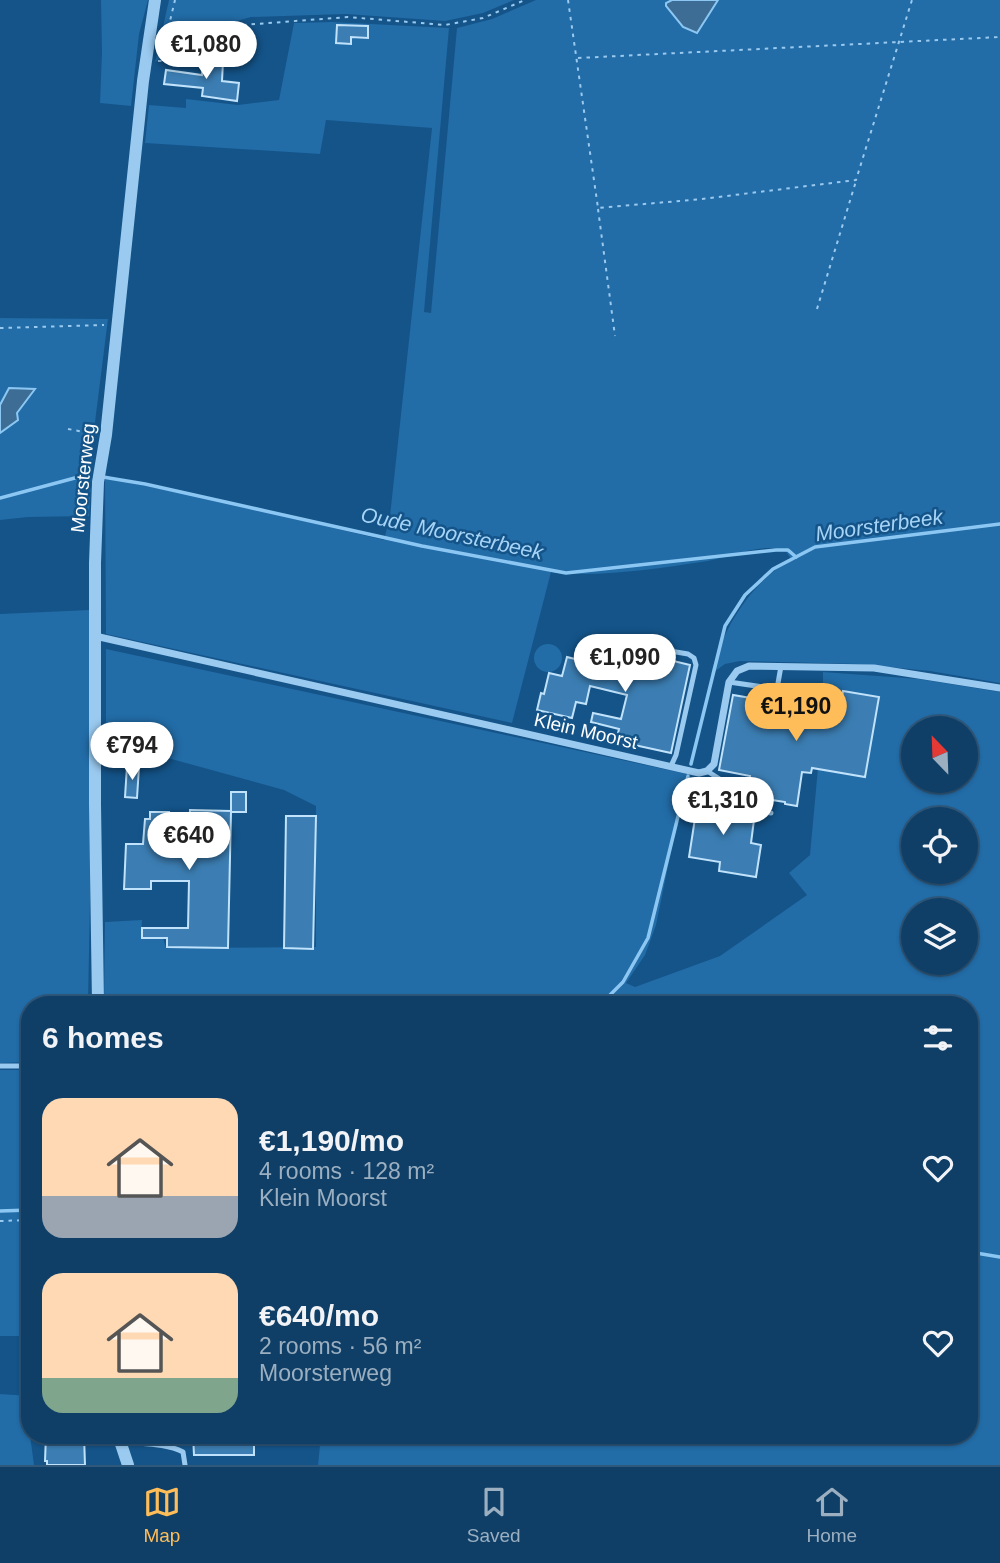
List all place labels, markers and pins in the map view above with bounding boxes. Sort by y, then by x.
pin: €1,080 [149,22,263,81]
pin: €1,090 [568,634,682,694]
pin: €1,190 [739,684,853,743]
pin: €794 [91,722,173,782]
pin: €1,310 [666,778,780,837]
pin: €640 [148,812,230,872]

